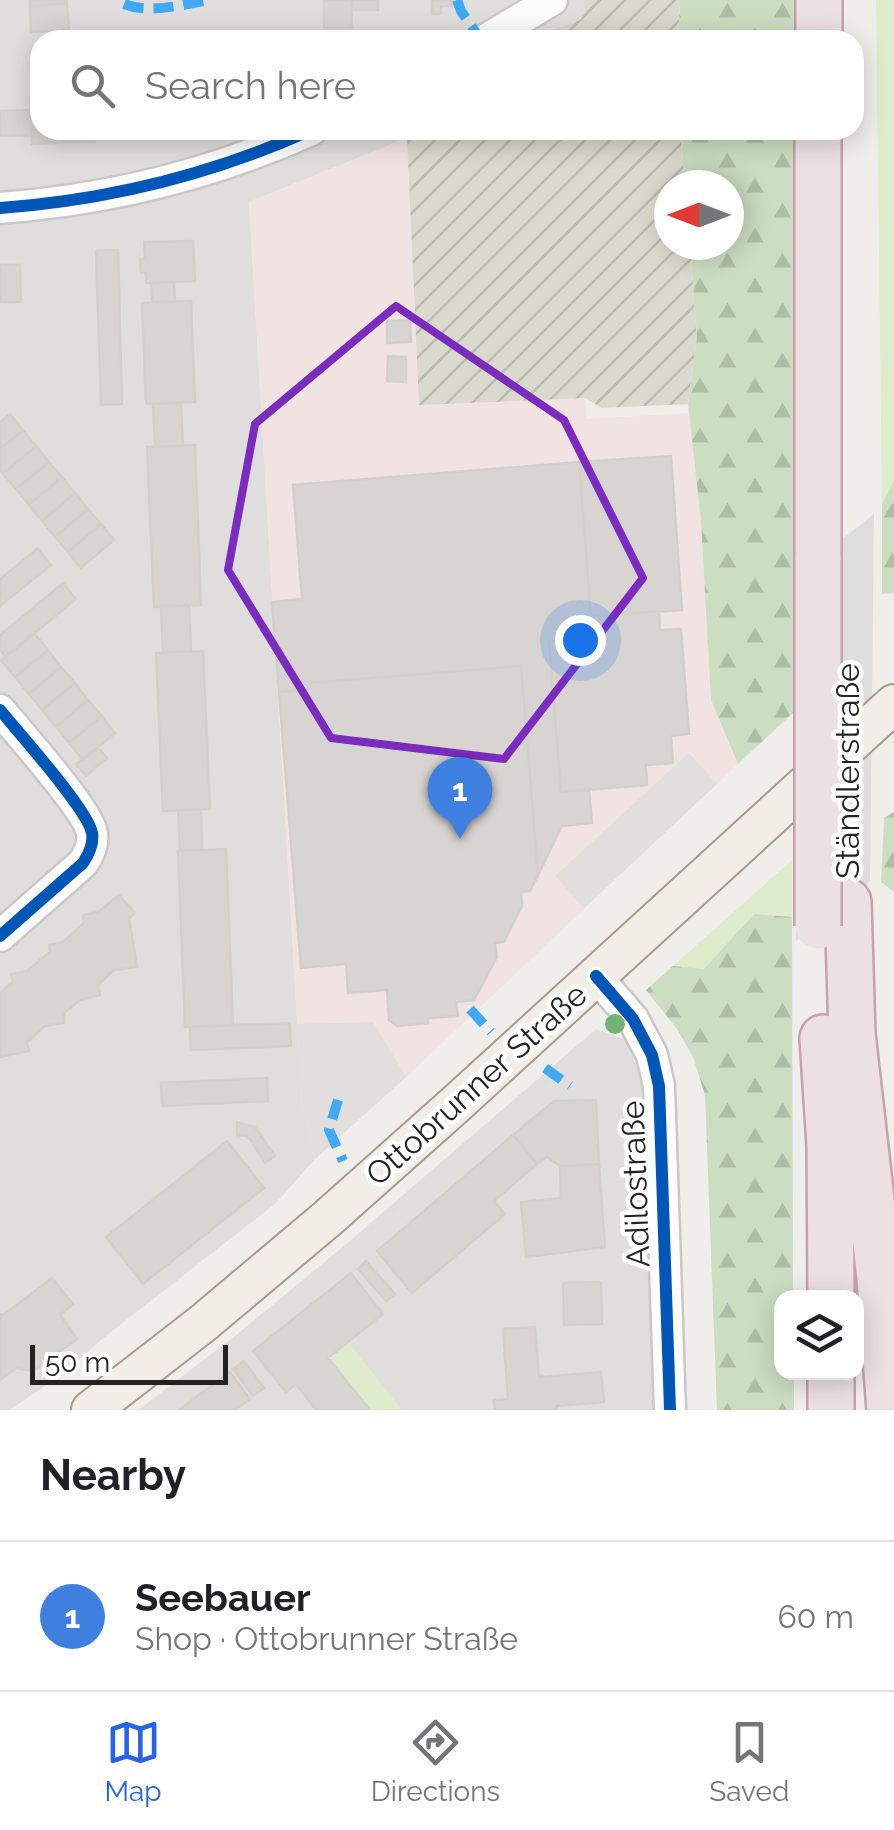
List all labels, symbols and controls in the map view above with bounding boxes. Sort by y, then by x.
search box [30,30,864,140]
icon: search [65,58,120,113]
text: Search here [145,63,356,108]
north arrow [654,170,744,260]
your location [555,615,606,666]
street label: Ständlerstraße [829,663,866,879]
pin: 1 [428,756,492,839]
street label: Ottobrunner Straße [358,975,594,1193]
street label: Adilostraße [614,1100,656,1268]
map controls [774,1290,864,1380]
button: layers [774,1290,864,1380]
scale bar [30,1340,228,1384]
text: 50 m [45,1346,110,1379]
text: Nearby [40,1451,186,1500]
text: Seebauer [135,1575,311,1620]
text: 1 [65,1598,80,1635]
text: 60 m [778,1598,854,1635]
text: Shop · Ottobrunner Straße [135,1620,518,1657]
tab: Map [105,1715,162,1808]
tab: Directions [371,1715,500,1808]
tab: Saved [709,1715,789,1808]

